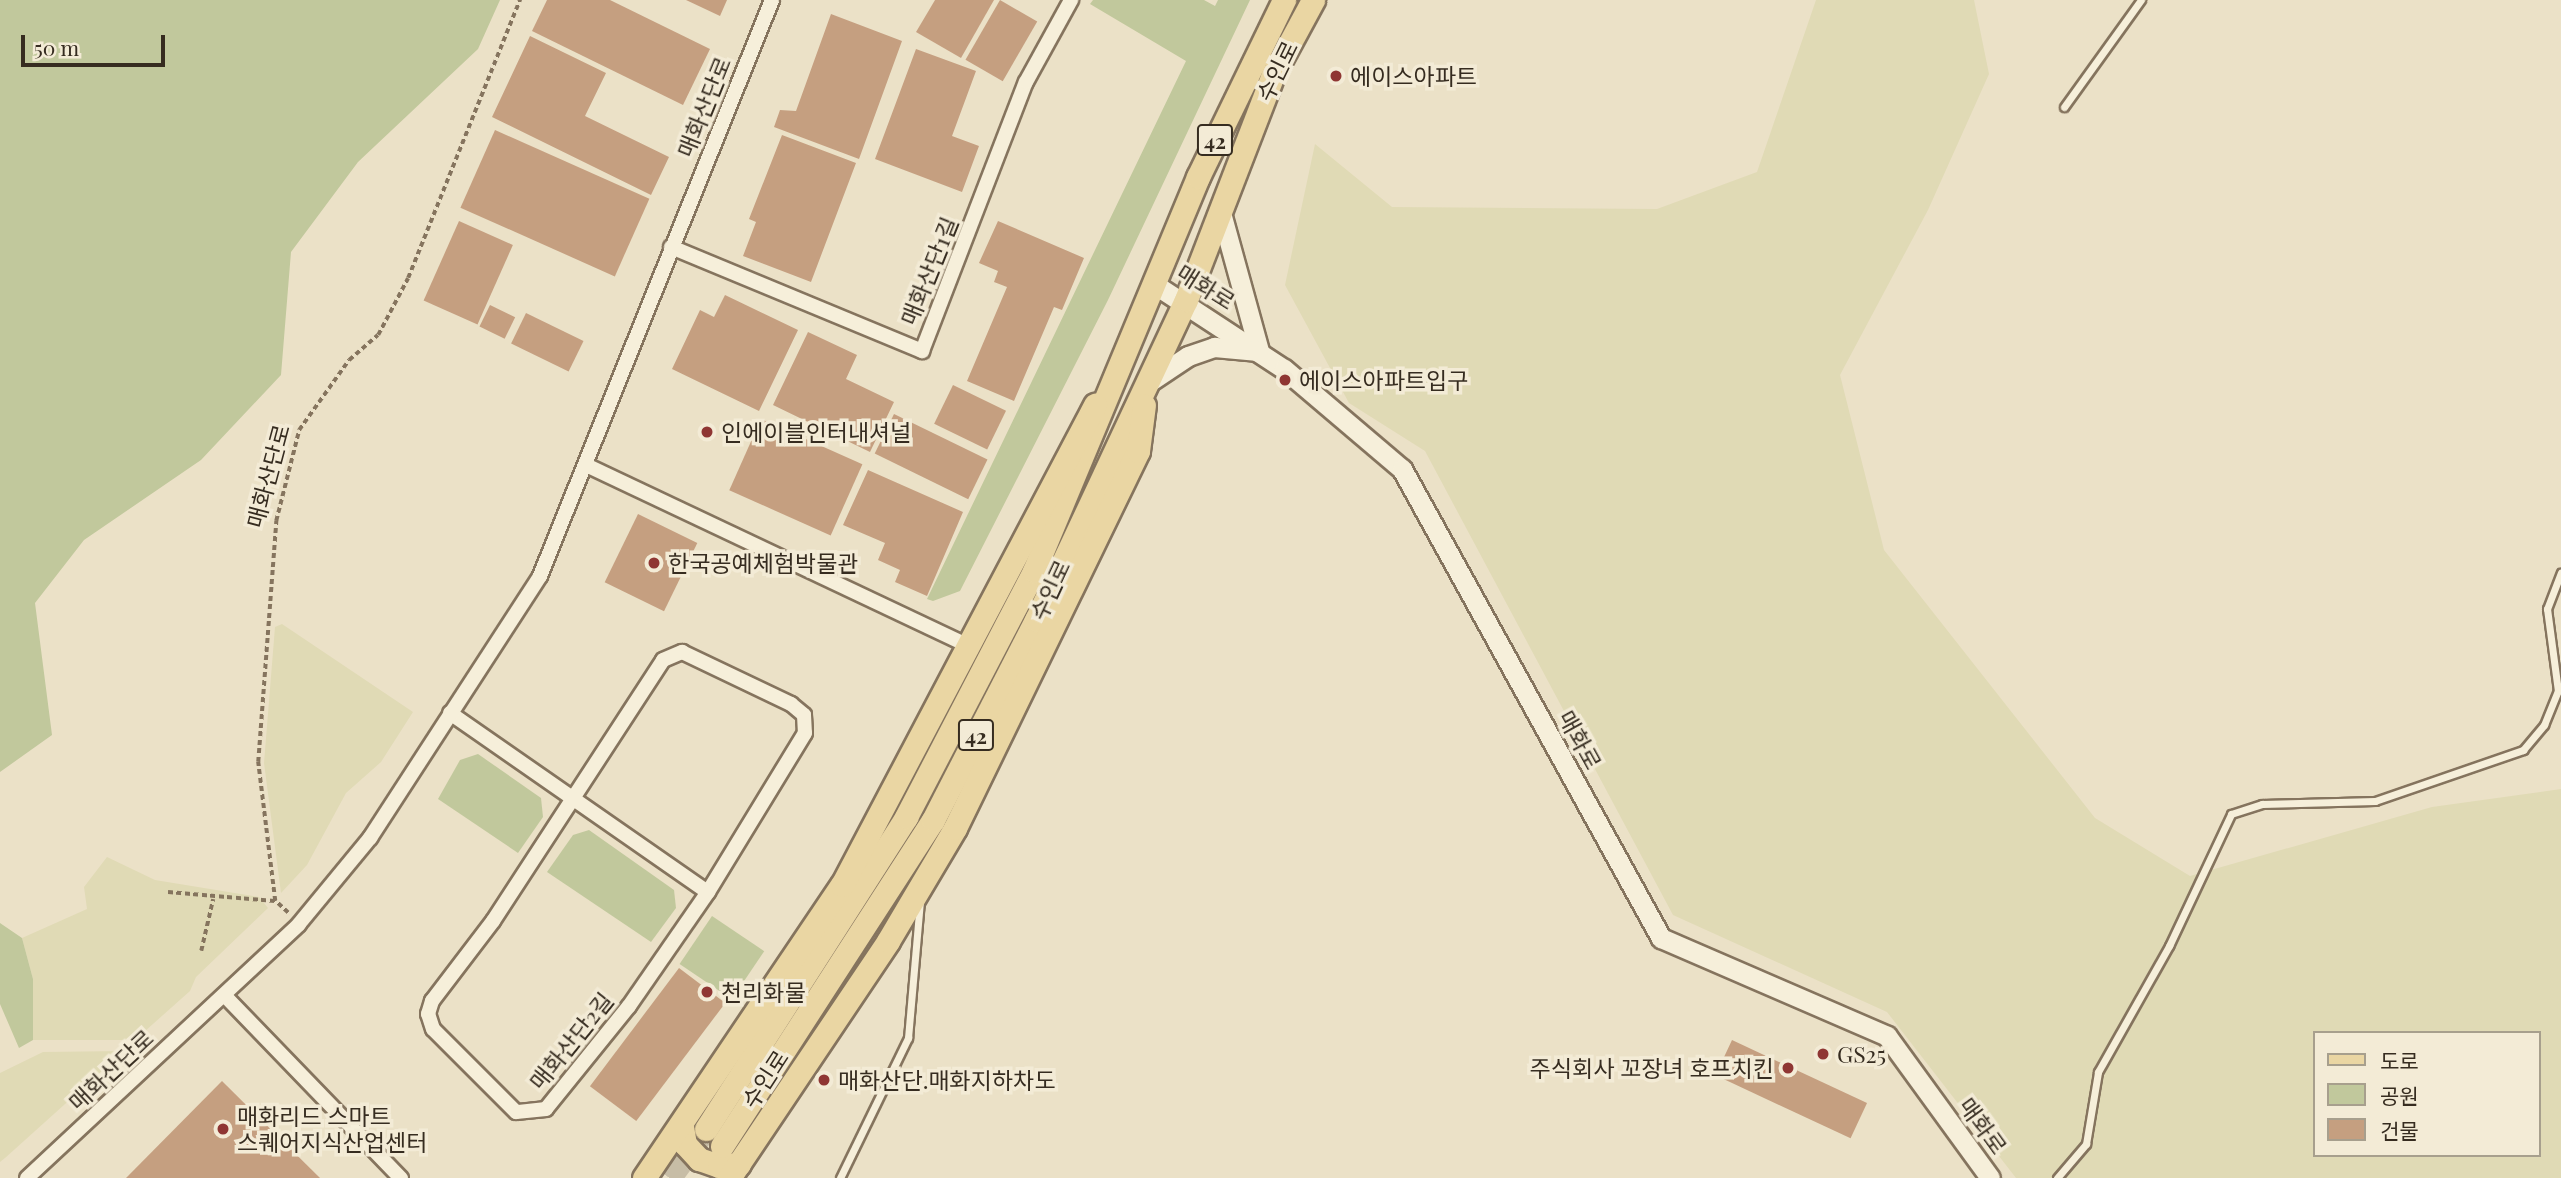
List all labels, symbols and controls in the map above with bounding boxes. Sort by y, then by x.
scale bar [24,21,168,65]
text: 50 m [34,33,79,61]
street label: 수인로 [1251,36,1303,106]
street label: 매화산단로 [671,53,737,161]
place label: 에이스아파트 [1350,62,1477,90]
marker: 에이스아파트 [1328,68,1344,84]
road number: 42 [1196,122,1234,158]
street label: 매화산단1길 [895,213,963,329]
street label: 매화로 [1172,258,1240,316]
place label: 에이스아파트입구 [1299,366,1468,394]
marker: 에이스아파트입구 [1277,372,1293,388]
place label: 인에이블인터내셔널 [721,418,911,446]
street label: 매화산단로 [241,421,295,531]
marker: 인에이블인터내셔널 [699,424,715,440]
place label: 한국공예체험박물관 [668,549,858,577]
marker: 한국공예체험박물관 [646,555,662,571]
street label: 수인로 [1024,555,1076,625]
street label: 매화로 [1553,706,1607,774]
road number: 42 [957,718,995,752]
place label: 천리화물 [721,978,806,1006]
marker: 천리화물 [699,984,715,1000]
street label: 매화산단2길 [524,987,618,1095]
street label: 매화산단로 [63,1024,159,1116]
legend [2312,1031,2540,1157]
place label: GS25 [1837,1040,1886,1068]
street label: 수인로 [736,1045,794,1113]
marker: GS25 [1815,1046,1831,1062]
text: 도로 [2380,1046,2419,1074]
place label: 주식회사 꼬장녀 호프치킨 [1530,1054,1774,1082]
marker: 주식회사 꼬장녀 호프치킨 [1780,1060,1796,1076]
place label: 매화산단.매화지하차도 [838,1066,1055,1094]
marker: 매화산단.매화지하차도 [816,1072,832,1088]
text: 공원 [2380,1081,2419,1109]
street label: 매화로 [1953,1092,2013,1160]
place label: 매화리드 스마트 스퀘어지식산업센터 [237,1102,427,1156]
text: 건물 [2380,1116,2419,1144]
marker: 매화리드 스마트 스퀘어지식산업센터 [215,1121,231,1137]

